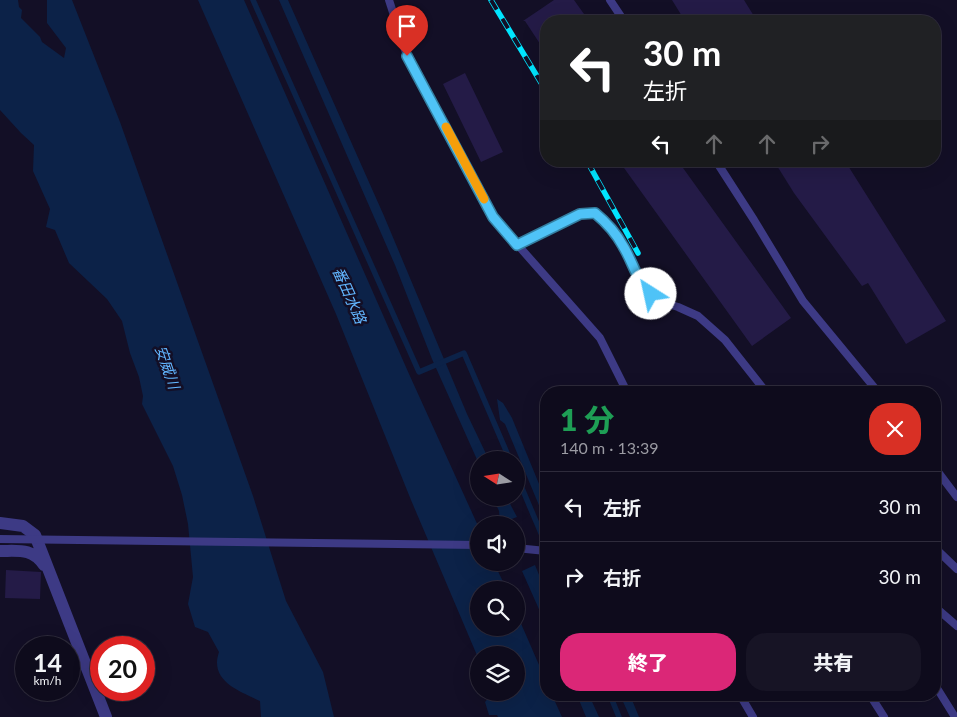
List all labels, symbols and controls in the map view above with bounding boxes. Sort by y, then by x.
pin [386,5,428,56]
icon: arrive [393,12,421,40]
text: 30 m [643,31,721,73]
icon: left [560,35,625,100]
text: 左折 [643,77,687,104]
icon: left [647,130,675,158]
icon: ahead [700,130,728,158]
icon: ahead [753,130,781,158]
icon: right [806,130,834,158]
water label: 番田水路 [330,264,371,328]
position arrow [624,267,676,319]
water label: 安威川 [152,343,184,393]
text: 1 分 [560,401,614,437]
button: close [869,403,921,455]
text: 140 m · 13:39 [560,438,659,457]
north arrow [470,451,525,506]
map controls [470,451,525,701]
icon: left [560,493,588,521]
text: 30 m [878,495,921,518]
text: 左折 [603,496,641,519]
button: sound [470,516,525,571]
icon: right [560,563,588,591]
text: 30 m [878,565,921,588]
text: 右折 [603,566,641,589]
button: search [470,581,525,636]
button: 終了 [560,633,736,691]
button: 共有 [746,633,921,691]
speed limit sign: 20 [90,636,155,701]
button: layers [470,646,525,701]
text: 14 [33,647,62,677]
text: km/h [33,673,62,688]

